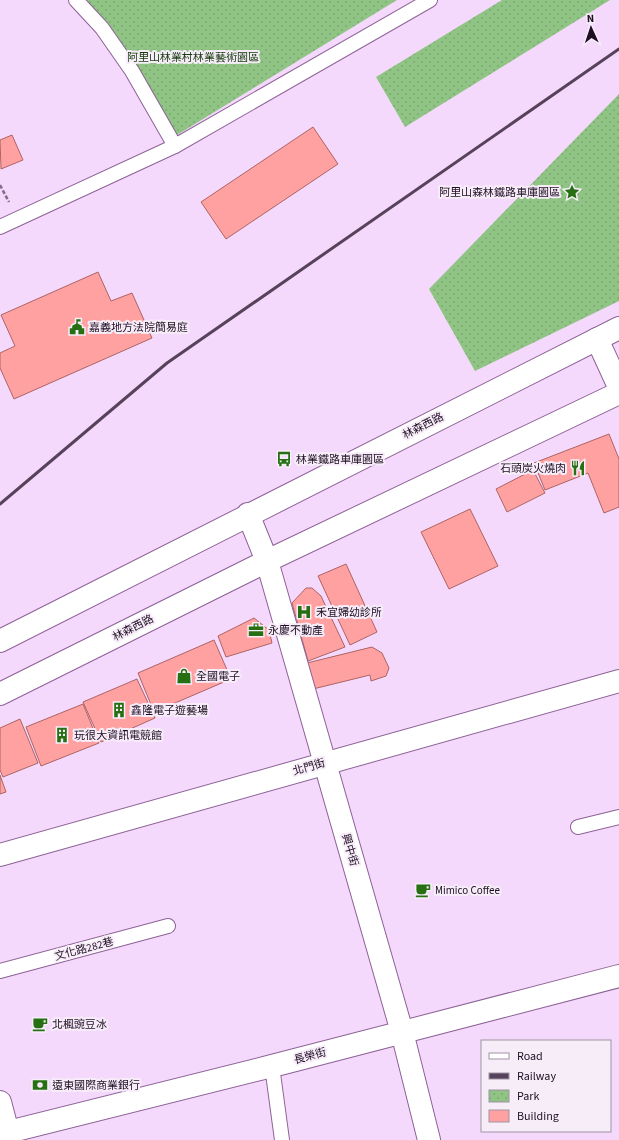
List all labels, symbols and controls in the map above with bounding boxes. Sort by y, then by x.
north arrow [571,8,611,48]
text: N [586,11,595,26]
park label: 阿里山林業村林業藝術園區 [127,50,259,65]
place icon: 阿里山森林鐵路車庫園區 [563,183,581,201]
place label: 阿里山森林鐵路車庫園區 [439,185,560,200]
public building icon: 嘉義地方法院簡易庭 [68,318,86,336]
place label: 嘉義地方法院簡易庭 [89,320,188,335]
street label: 林森西路 [400,409,446,443]
bus stop icon: 林業鐵路車庫園區 [275,450,293,468]
place label: 林業鐵路車庫園區 [296,452,384,467]
restaurant icon: 石頭炭火燒肉 [569,459,587,477]
place label: 石頭炭火燒肉 [500,461,566,476]
hospital icon: 禾宜婦幼診所 [295,603,313,621]
place label: 禾宜婦幼診所 [316,605,382,620]
street label: 林森西路 [110,611,156,645]
office icon: 永慶不動產 [247,621,265,639]
place label: 永慶不動產 [268,623,323,638]
shop icon: 全國電子 [175,667,193,685]
place label: 全國電子 [196,669,240,684]
building icon: 鑫隆電子遊藝場 [110,701,128,719]
place label: 鑫隆電子遊藝場 [131,703,208,718]
building icon: 玩很大資訊電競館 [53,726,71,744]
place label: 玩很大資訊電競館 [74,728,162,743]
street label: 北門街 [291,755,327,779]
street label: 興中街 [338,832,362,868]
cafe icon: Mimico Coffee [414,881,432,899]
place label: Mimico Coffee [435,883,500,898]
street label: 文化路282巷 [53,934,115,964]
cafe icon: 北楓豌豆冰 [31,1015,49,1033]
place label: 北楓豌豆冰 [52,1017,107,1032]
legend [481,1040,611,1132]
street label: 長榮街 [292,1044,328,1068]
text: Road [517,1048,543,1065]
text: Railway [517,1068,556,1085]
bank icon: 遠東國際商業銀行 [31,1076,49,1094]
place label: 遠東國際商業銀行 [52,1078,140,1093]
text: Park [517,1088,539,1105]
text: Building [517,1108,559,1125]

